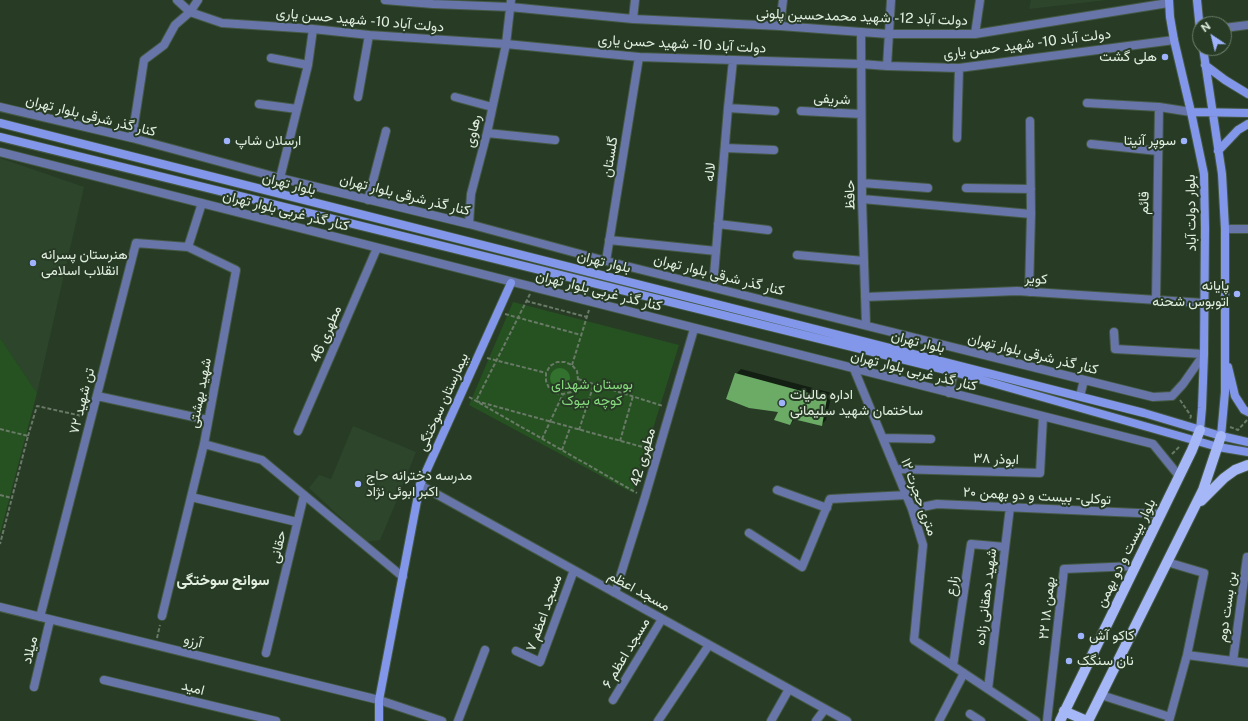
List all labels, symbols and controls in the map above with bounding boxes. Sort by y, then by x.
street label: دولت آباد 10- شهید حسن یاری [275,4,445,36]
street label: دولت آباد 12- شهید محمدحسین پلونی [756,5,968,29]
north arrow [1192,16,1232,56]
text: N [1199,20,1213,34]
street label: دولت آباد 10- شهید حسن یاری [942,25,1112,63]
street label: دولت آباد 10- شهید حسن یاری [597,31,767,57]
place label: هلى گشت [1099,49,1157,65]
marker: هلى گشت [1160,52,1170,62]
street label: شریفی [813,90,851,108]
street label: کنار گذر شرقی بلوار تهران [24,92,158,140]
street label: رهاوی [461,113,485,149]
place label: ارسلان شاپ [235,133,301,149]
place label: سوپر آنیتا [1124,133,1176,149]
street label: گلستان [598,135,622,179]
marker: ارسلان شاپ [222,136,232,146]
marker: سوپر آنیتا [1179,136,1189,146]
street label: لاله [701,162,719,182]
street label: بلوار تهران [260,169,318,199]
street label: کنار گذر شرقی بلوار تهران [338,171,472,219]
street label: بلوار دولت آباد [1182,174,1200,252]
street label: حافظ [841,180,859,210]
street label: کنار گذر غربی بلوار تهران [221,187,351,235]
street label: قائم [1135,191,1153,215]
place label: هنرستان پسرانه انقلاب اسلامی [41,247,128,280]
street label: بلوار تهران [575,247,633,277]
street label: کنار گذر شرقی بلوار تهران [652,251,786,299]
marker: هنرستان پسرانه انقلاب اسلامی [28,258,38,268]
street label: کنار گذر غربی بلوار تهران [534,267,664,315]
street label: کویر [1024,270,1048,288]
place label: پایانه اتوبوس شحنه [1152,278,1229,310]
marker: پایانه اتوبوس شحنه [1232,289,1242,299]
street label: مطهری 46 [307,303,345,365]
street label: بلوار تهران [889,327,947,357]
street label: کنار گذر شرقی بلوار تهران [966,330,1100,378]
street label: کنار گذر غربی بلوار تهران [849,347,979,395]
street label: بیمارستان سوختگی [414,350,472,454]
street label: شهید بهشتی [185,357,215,429]
street label: ۷۲ تن شهید [66,366,98,436]
park label: بوستان شهدای کوچه بیوک [551,377,633,410]
place label: اداره مالیات ساختمان شهید سلیمانی [790,387,923,420]
marker: اداره مالیات ساختمان شهید سلیمانی [777,398,787,408]
street label: مطهری 42 [627,426,659,488]
street label: ۳۸ ابوذر [973,450,1019,468]
street label: ۱۲ متری حجرت [897,456,941,538]
place label: مدرسه دخترانه حاج اکبر ابوئی نژاد [366,468,472,500]
marker: مدرسه دخترانه حاج اکبر ابوئی نژاد [353,479,363,489]
street label: توکلی- بیست و دو بهمن ۲۰ [963,484,1111,508]
street label: بلوار بیست و دو بهمن [1092,496,1160,610]
street label: حقانی [266,529,290,565]
street label: شهید دهقانی زاده [972,547,1000,647]
street label: مسجد اعظم [605,567,673,615]
district label: سوانح سوختگی [176,571,270,589]
street label: بن بست دوم [1214,571,1240,643]
street label: مسجد اعظم ۷ [522,572,566,654]
street label: زارع [942,575,962,597]
street label: ۲۲ بهمن ۱۸ [1035,576,1059,640]
street label: مسجد اعظم ۶ [599,615,653,691]
place label: کاکو آش [1089,628,1135,644]
street label: آرزو [182,631,204,651]
marker: کاکو آش [1076,631,1086,641]
street label: میلاد [19,635,41,665]
place label: نان سنگک [1077,653,1134,669]
marker: نان سنگک [1064,656,1074,666]
street label: امید [180,677,206,699]

